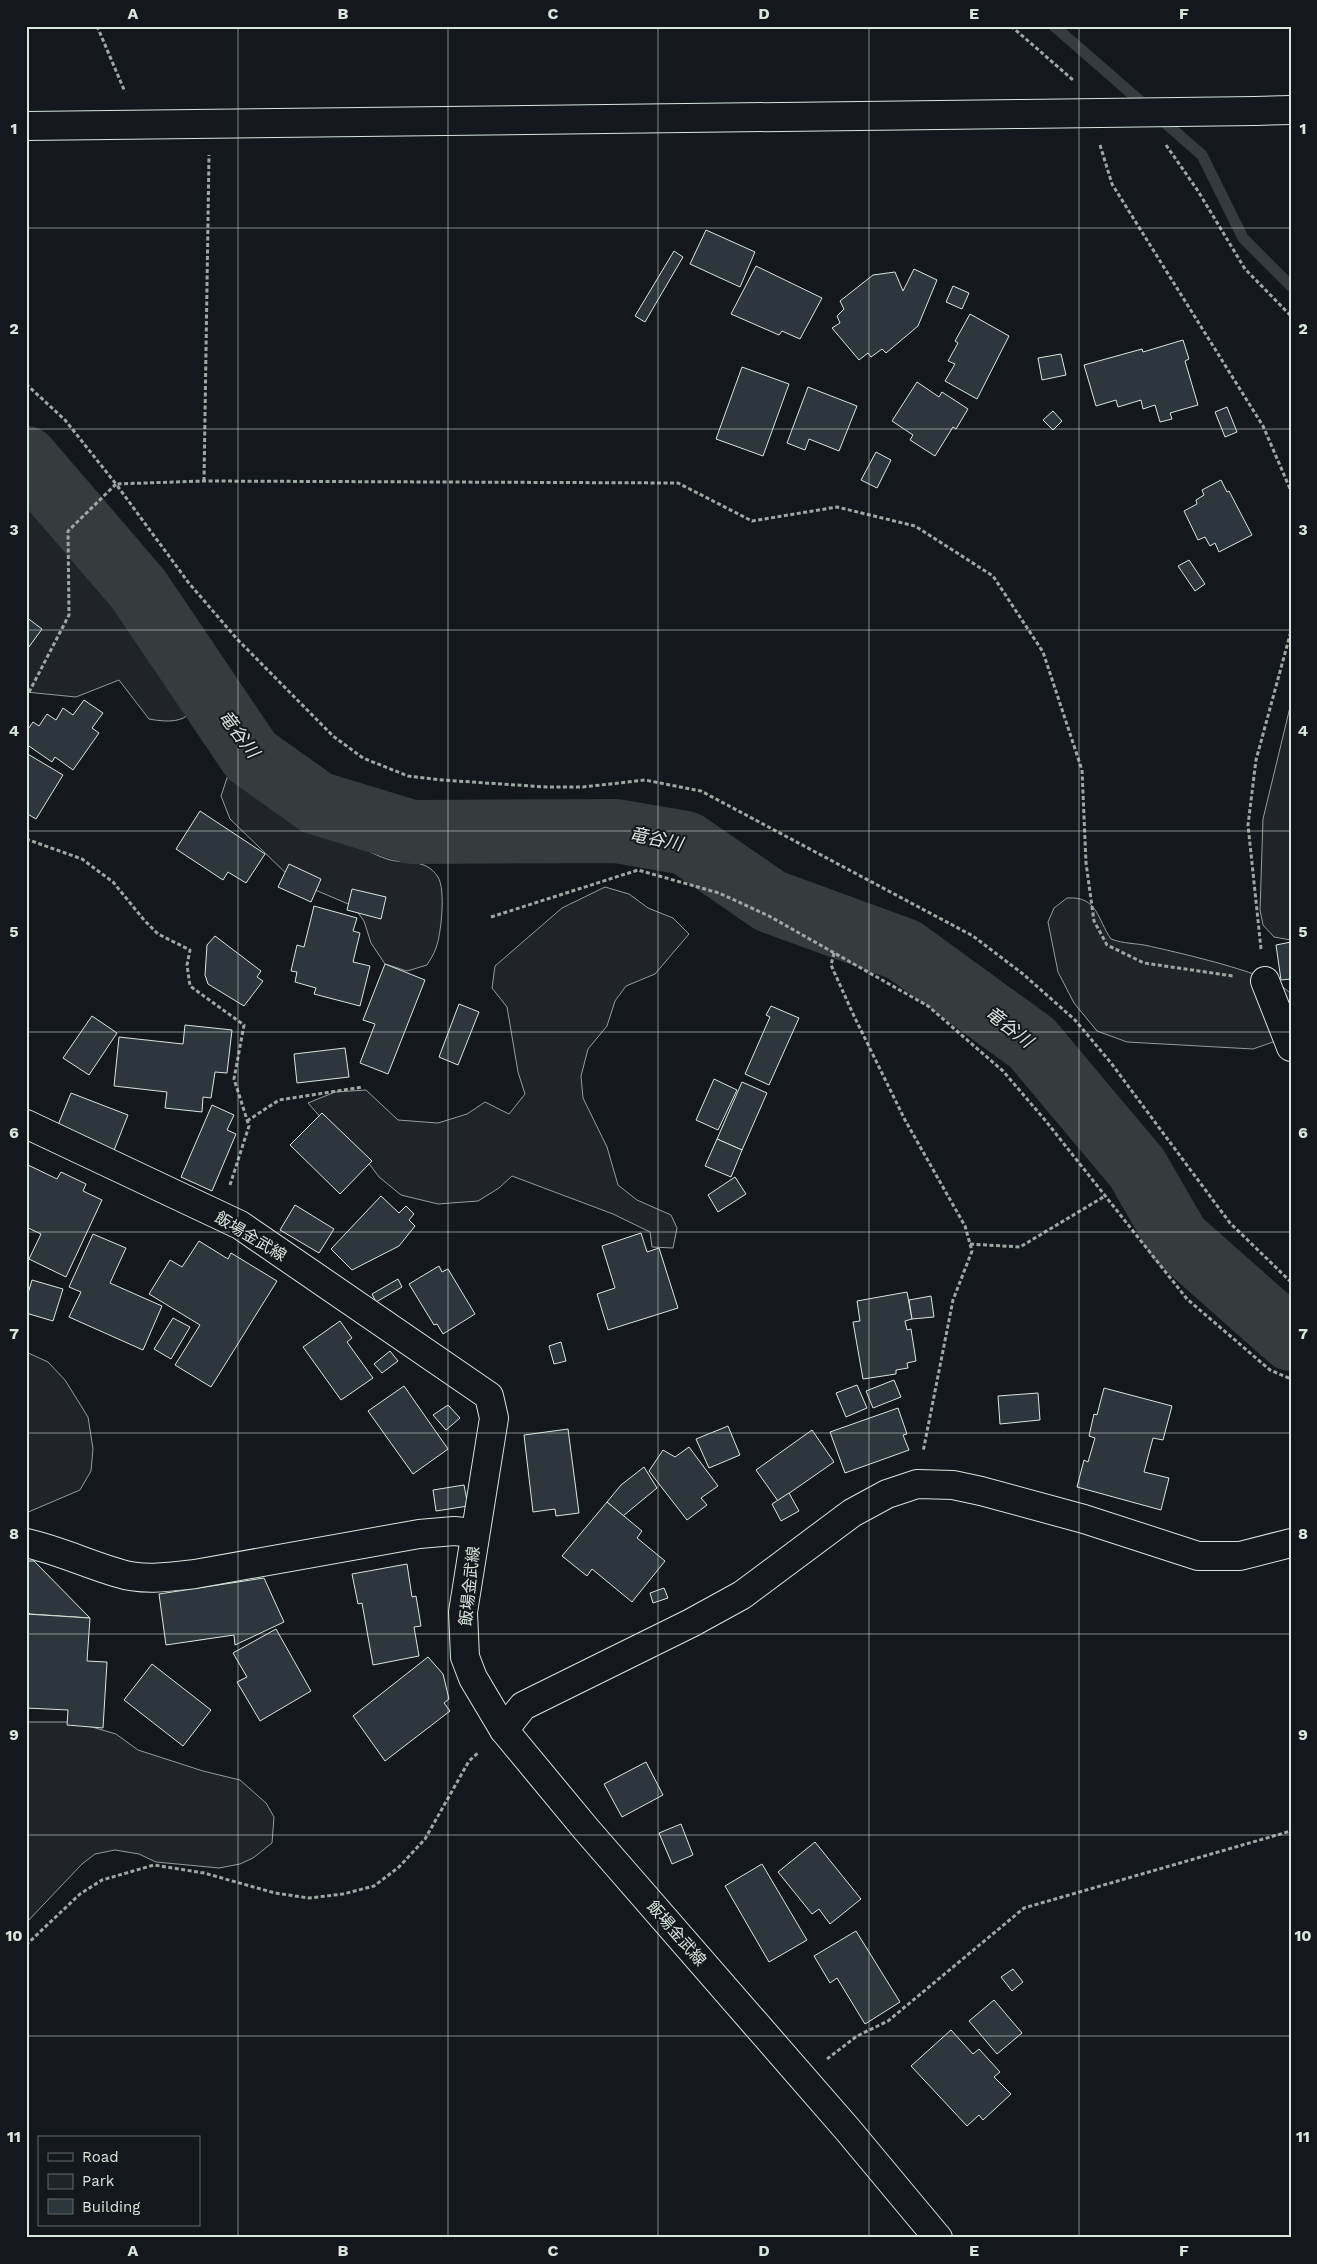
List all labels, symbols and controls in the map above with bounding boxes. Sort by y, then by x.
text: A [128,4,139,23]
text: B [338,4,349,23]
text: C [548,4,559,23]
text: D [758,4,770,23]
text: E [969,4,979,23]
text: F [1179,4,1189,23]
text: 1 [11,119,17,138]
text: 1 [1300,119,1306,138]
text: 2 [9,319,19,338]
text: 2 [1298,319,1308,338]
text: 3 [9,520,19,539]
text: 3 [1298,520,1308,539]
water label: 竜谷川 [215,706,265,763]
text: 4 [9,721,19,740]
text: 4 [1298,721,1308,740]
water label: 竜谷川 [628,823,687,855]
text: 5 [9,922,19,941]
text: 5 [1298,922,1308,941]
water label: 竜谷川 [982,1002,1039,1053]
text: 6 [9,1123,19,1142]
text: 6 [1298,1123,1308,1142]
street label: 飯場金武線 [212,1208,290,1265]
text: 7 [9,1324,19,1343]
text: 7 [1298,1324,1308,1343]
text: 8 [9,1524,19,1543]
text: 8 [1298,1524,1308,1543]
street label: 飯場金武線 [456,1545,483,1627]
text: 9 [9,1725,19,1744]
text: 9 [1298,1725,1308,1744]
street label: 飯場金武線 [643,1897,710,1970]
text: 10 [5,1926,23,1945]
text: 10 [1294,1926,1312,1945]
text: 11 [7,2127,21,2146]
text: 11 [1296,2127,1310,2146]
legend [38,2136,200,2226]
text: Road [82,2148,119,2166]
text: Park [82,2172,115,2190]
text: Building [82,2198,140,2216]
text: A [128,2241,139,2260]
text: B [338,2241,349,2260]
text: C [548,2241,559,2260]
text: D [758,2241,770,2260]
text: E [969,2241,979,2260]
text: F [1179,2241,1189,2260]

